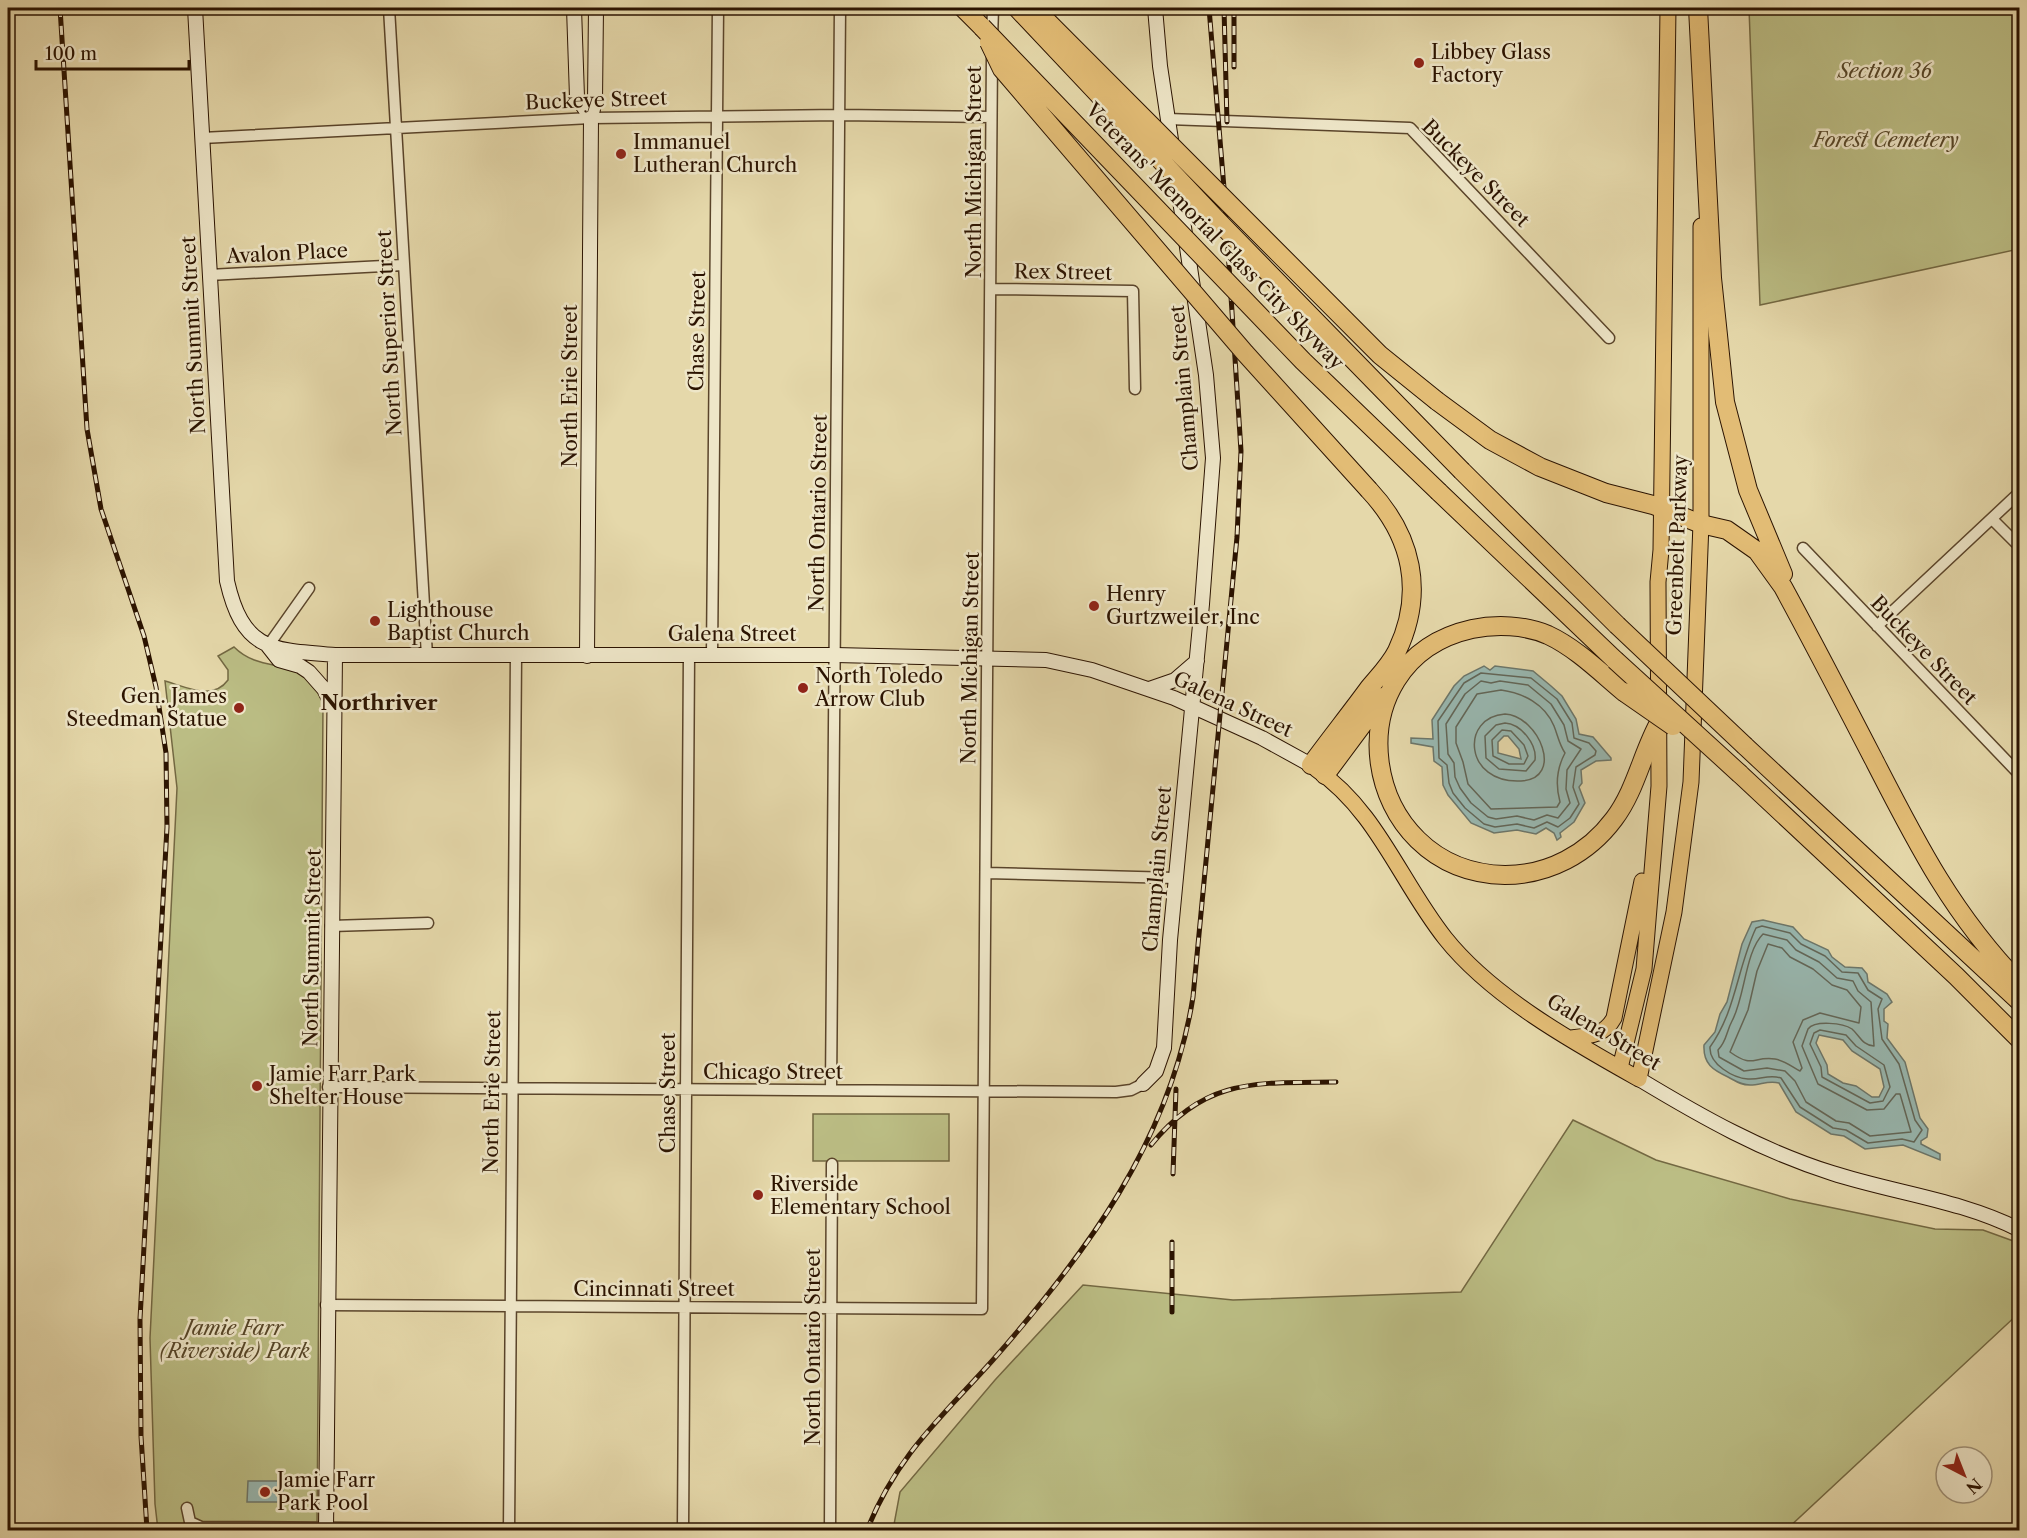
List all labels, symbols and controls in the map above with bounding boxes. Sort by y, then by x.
scale bar [36,33,189,71]
place label: Libbey Glass Factory [1431,40,1551,87]
text: 100 m [45,43,97,65]
marker: Libbey Glass Factory [1412,56,1426,70]
park label: Section 36 [1837,59,1932,83]
street label: North Michigan Street [962,66,986,278]
street label: Buckeye Street [525,86,667,114]
street label: Veterans' Memorial Glass City Skyway [1080,97,1350,375]
street label: Buckeye Street [1417,114,1535,232]
park label: Forest Cemetery [1811,128,1959,152]
place label: Immanuel Lutheran Church [633,130,798,177]
marker: Immanuel Lutheran Church [614,147,628,161]
street label: North Superior Street [372,229,406,437]
street label: North Summit Street [176,235,210,435]
street label: Avalon Place [225,238,348,268]
street label: Rex Street [1014,259,1112,285]
street label: Chase Street [684,271,710,391]
street label: North Erie Street [558,304,582,468]
street label: Champlain Street [1165,304,1203,472]
street label: North Ontario Street [804,414,832,612]
street label: Greenbelt Parkway [1662,453,1692,636]
street label: North Michigan Street [956,552,984,764]
place label: Henry Gurtzweiler, Inc [1106,582,1260,629]
street label: Buckeye Street [1866,591,1982,709]
place label: Lighthouse Baptist Church [387,598,530,645]
marker: Henry Gurtzweiler, Inc [1087,599,1101,613]
marker: Lighthouse Baptist Church [368,614,382,628]
street label: Galena Street [668,622,796,646]
place label: North Toledo Arrow Club [814,664,943,711]
street label: Galena Street [1170,666,1296,742]
marker: North Toledo Arrow Club [796,681,810,695]
place label: Gen. James Steedman Statue [66,684,227,731]
district label: Northriver [321,690,438,715]
marker: Gen. James Steedman Statue [232,701,246,715]
street label: Champlain Street [1138,785,1176,953]
street label: North Summit Street [298,849,326,1047]
street label: Galena Street [1543,989,1665,1075]
street label: North Erie Street [479,1010,505,1174]
street label: Chase Street [656,1033,680,1153]
street label: Chicago Street [703,1060,843,1084]
place label: Jamie Farr Park Shelter House [266,1062,417,1109]
marker: Jamie Farr Park Shelter House [250,1079,264,1093]
place label: Riverside Elementary School [770,1172,951,1219]
marker: Riverside Elementary School [751,1188,765,1202]
street label: North Ontario Street [801,1248,825,1446]
street label: Cincinnati Street [573,1277,735,1301]
park label: Jamie Farr (Riverside) Park [158,1316,310,1363]
north arrow [1934,1445,1994,1505]
place label: Jamie Farr Park Pool [274,1468,376,1515]
text: N [1962,1474,1986,1498]
marker: Jamie Farr Park Pool [258,1485,272,1499]

